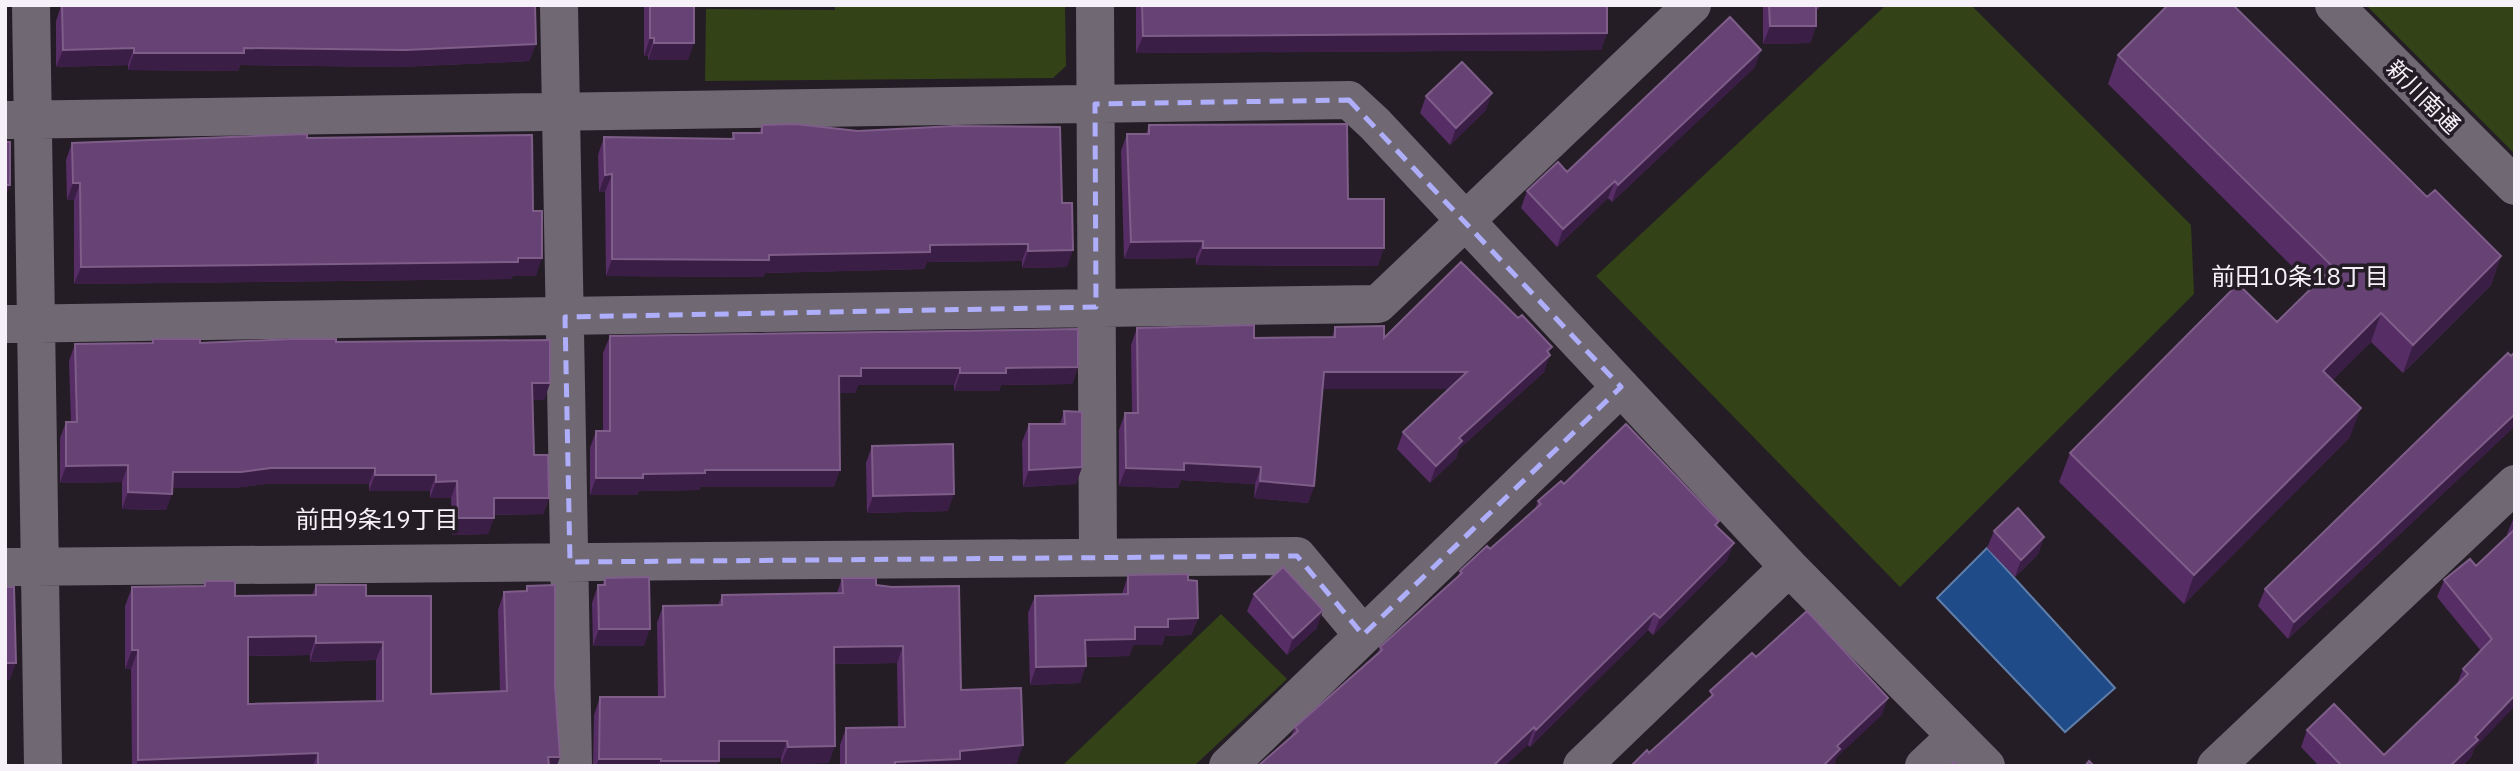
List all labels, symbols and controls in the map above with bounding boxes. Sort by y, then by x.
street label: 新川南通 [2381,53,2467,139]
district label: 前田10条18丁目 [2211,260,2389,292]
district label: 前田9条19丁目 [295,503,459,535]

